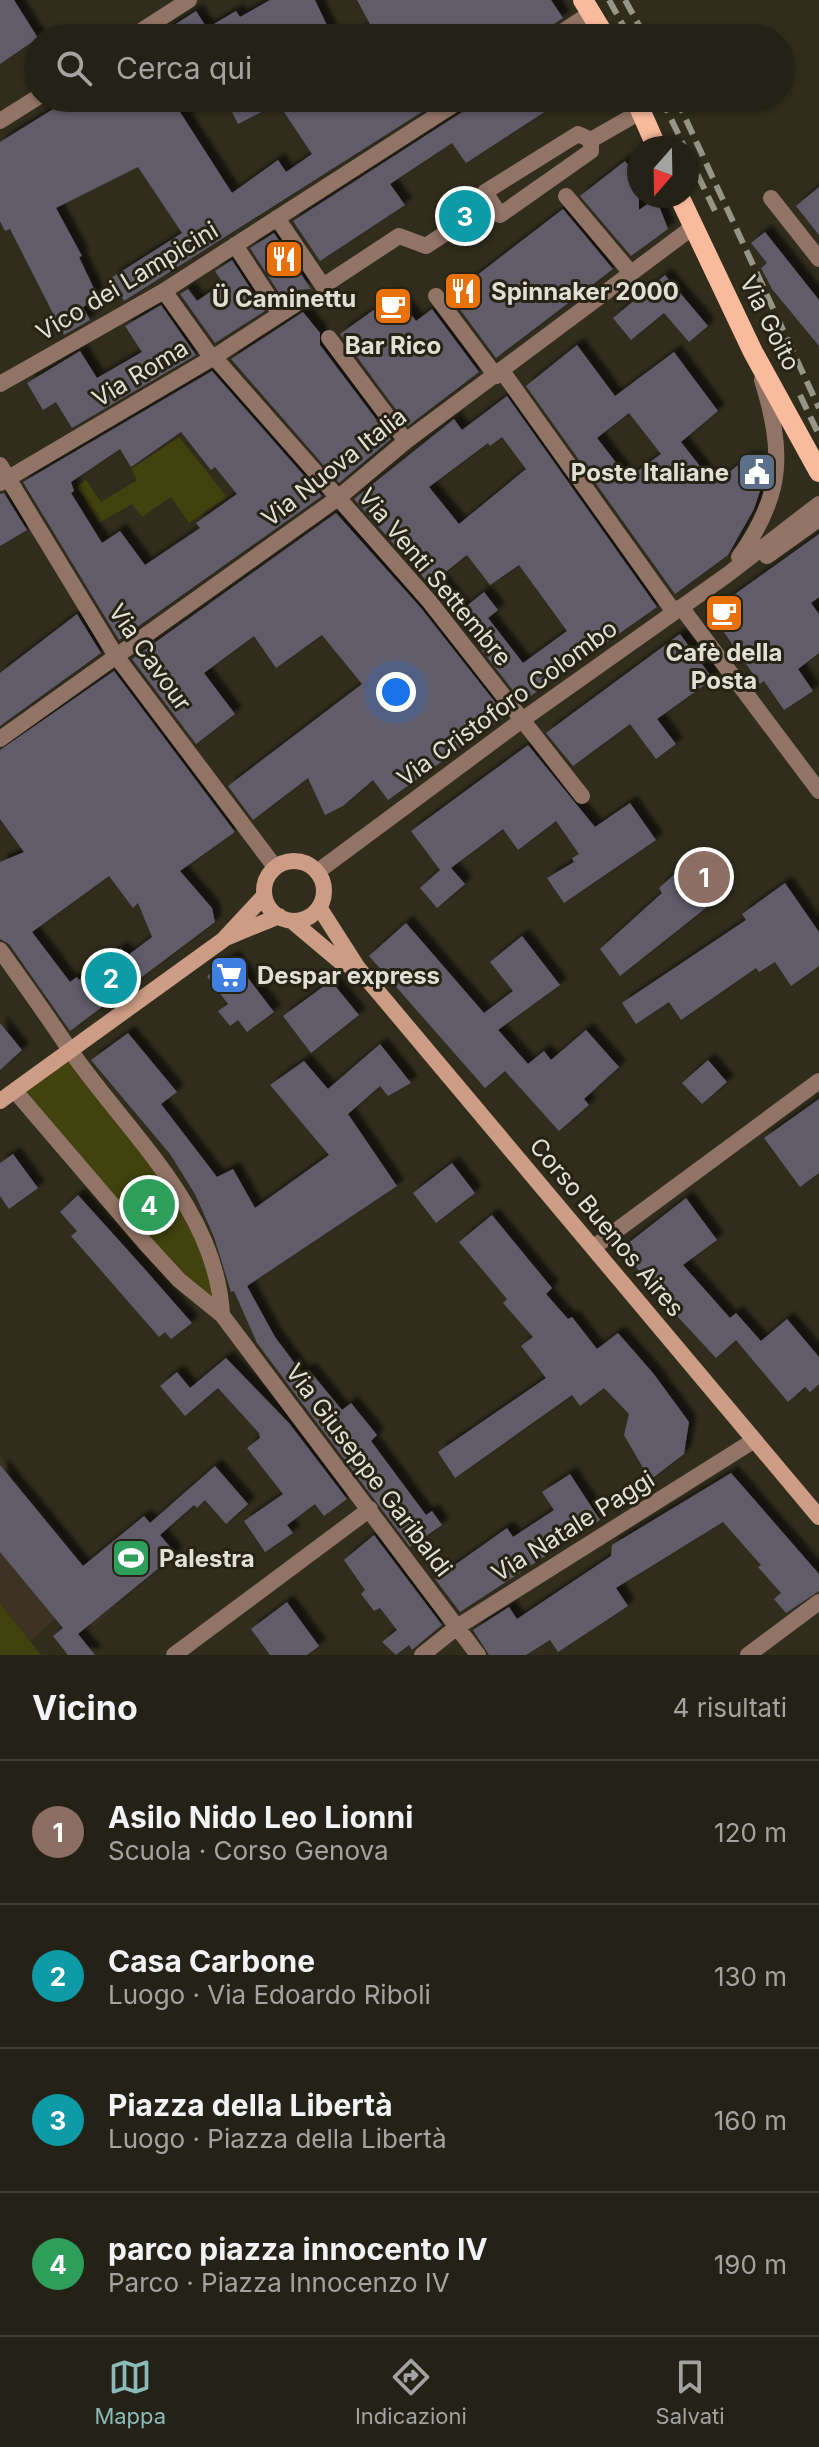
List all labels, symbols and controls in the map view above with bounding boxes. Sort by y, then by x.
search box [24,24,795,112]
icon: search [52,46,96,90]
text: Cerca qui [116,50,252,86]
north arrow [627,136,699,208]
pin: 3 [439,186,491,246]
street label: Vico dei Lampicini [31,215,223,347]
restaurant icon: Ü Caminettu [263,238,305,280]
restaurant icon: Spinnaker 2000 [442,270,484,312]
street label: Via Goito [734,271,806,375]
place label: Spinnaker 2000 [491,277,679,306]
place label: Ü Caminettu [212,283,356,313]
cafe icon: Bar Rico [372,285,414,327]
place label: Bar Rico [345,331,441,360]
street label: Via Roma [87,333,193,413]
street label: Via Nuova Italia [256,401,412,533]
public building icon: Poste Italiane [736,451,778,493]
place label: Poste Italiane [571,458,729,487]
street label: Via Venti Settembre [352,482,518,672]
cafe icon: Cafè della Posta [703,592,745,634]
street label: Via Cavour [103,598,197,716]
street label: Via Cristoforo Colombo [391,614,623,792]
place label: Cafè della Posta [665,638,783,695]
your location [376,672,416,712]
pin: 1 [678,847,730,907]
pin: 2 [85,948,137,1008]
supermarket icon: Despar express [208,954,250,996]
place label: Despar express [257,961,440,990]
street label: Corso Buenos Aires [524,1132,690,1322]
pin: 4 [123,1175,175,1235]
street label: Via Giuseppe Garibaldi [280,1358,458,1582]
street label: Via Natale Paggi [486,1464,660,1588]
sports icon: Palestra [110,1537,152,1579]
place label: Palestra [159,1544,255,1573]
text: Vicino [32,1687,138,1728]
text: 4 risultati [673,1692,787,1723]
text: Asilo Nido Leo Lionni [108,1799,413,1835]
text: 1 [52,1817,64,1848]
text: 120 m [714,1817,787,1848]
text: Scuola · Corso Genova [108,1835,389,1866]
text: Casa Carbone [108,1943,315,1979]
text: 2 [50,1961,66,1992]
text: 130 m [714,1961,787,1992]
text: Luogo · Via Edoardo Riboli [108,1979,431,2010]
text: Piazza della Libertà [108,2087,393,2123]
text: 3 [50,2105,66,2136]
text: 160 m [714,2105,787,2136]
text: Luogo · Piazza della Libertà [108,2123,447,2154]
text: parco piazza innocento IV [108,2231,488,2267]
text: 4 [49,2249,67,2280]
text: 190 m [714,2249,787,2280]
text: Parco · Piazza Innocenzo IV [108,2267,450,2298]
tab: Mappa [94,2355,166,2429]
tab: Indicazioni [355,2355,467,2429]
tab: Salvati [656,2355,725,2429]

